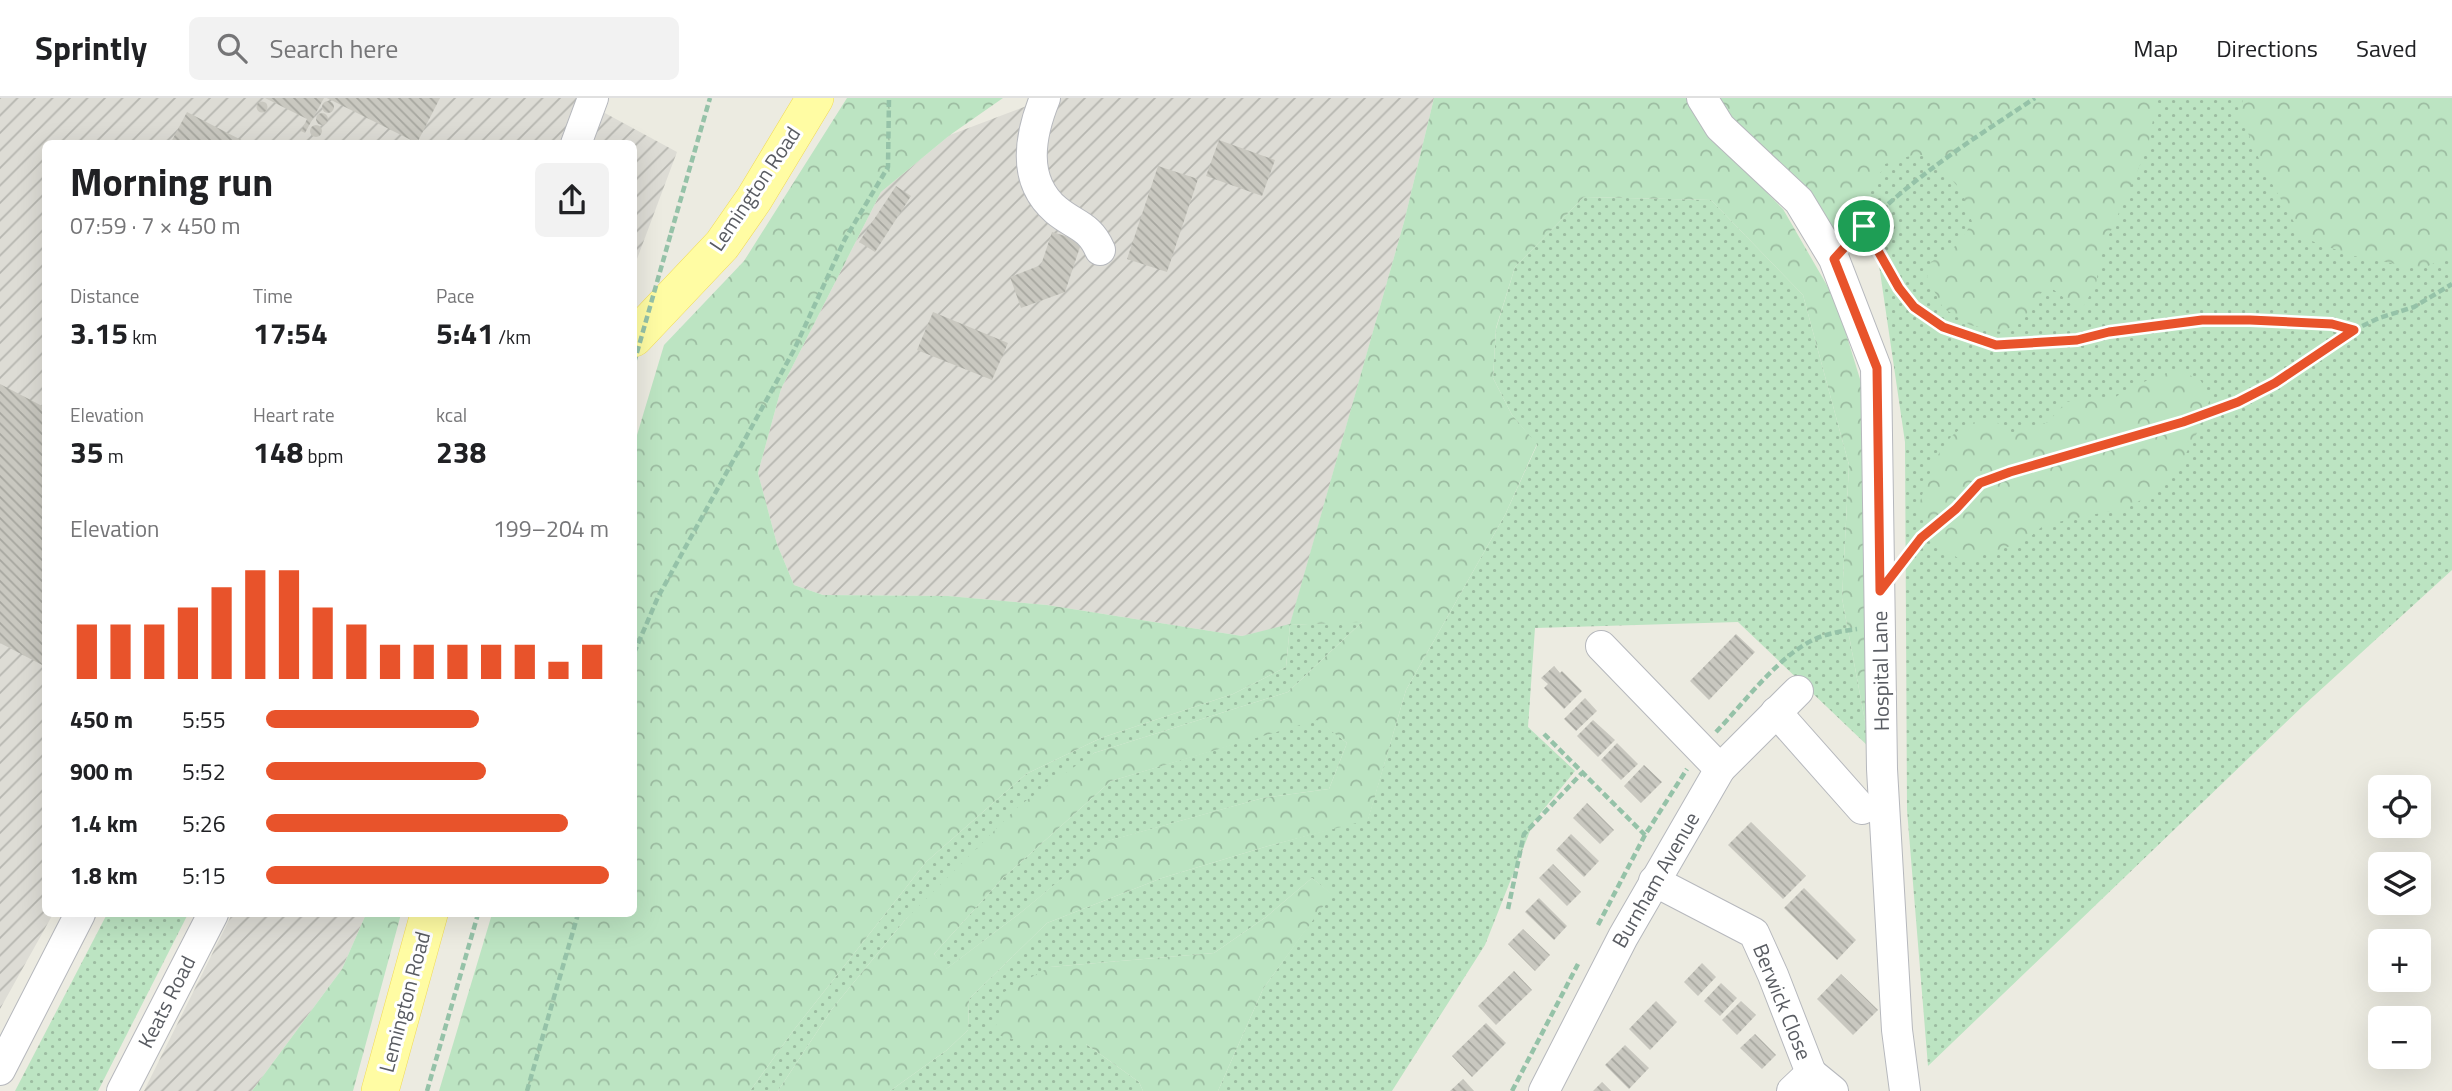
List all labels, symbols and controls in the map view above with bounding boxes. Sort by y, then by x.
search box [189,17,679,80]
text: Sprintly [35,23,147,73]
icon: search [213,29,251,67]
text: Search here [269,29,398,68]
text: Map [2133,30,2178,66]
text: Directions [2216,30,2318,66]
text: Saved [2356,30,2417,66]
street label: Lemington Road [700,120,808,257]
text: Morning run [70,153,273,211]
button: share [535,163,609,237]
pin [1834,196,1894,256]
icon: arrive [1845,207,1883,245]
text: 07:59 · 7 × 450 m [70,208,240,243]
text: Distance [70,281,139,310]
text: Time [253,281,293,310]
text: Pace [436,281,474,310]
text: 3.15 [70,310,128,356]
text: 17:54 [253,310,328,356]
text: 5:41 [436,310,494,356]
text: km [128,322,157,351]
text: /km [494,322,531,351]
text: Elevation [70,400,144,429]
text: Heart rate [253,400,335,429]
text: kcal [436,400,467,429]
text: 35 [70,429,104,475]
text: 148 [253,429,303,475]
text: 238 [436,429,486,475]
text: m [104,441,124,470]
text: bpm [303,441,343,470]
text: Elevation [70,511,159,546]
text: 199–204 m [493,511,609,546]
street label: Hospital Lane [1863,611,1897,731]
text: 450 m [70,702,133,737]
text: 5:55 [182,702,226,737]
text: 900 m [70,754,133,789]
text: 5:52 [182,754,226,789]
map controls [2368,775,2431,1069]
button: locate [2368,775,2431,838]
text: 1.4 km [70,806,138,841]
text: 5:26 [182,806,226,841]
street label: Burnham Avenue [1603,806,1707,953]
button: layers [2368,852,2431,915]
text: 1.8 km [70,858,138,893]
text: 5:15 [182,858,226,893]
street label: Lemington Road [370,928,438,1076]
button: + [2368,929,2431,992]
street label: Berwick Close [1745,939,1821,1065]
street label: Keats Road [129,950,203,1053]
button: − [2368,1006,2431,1069]

